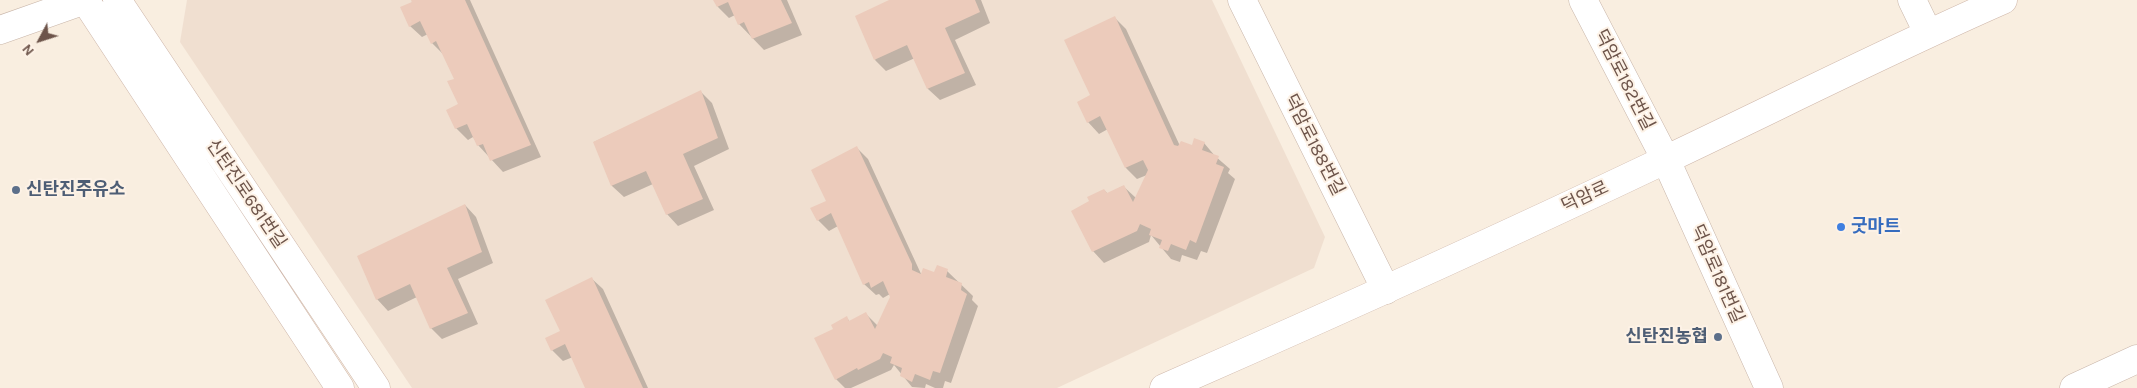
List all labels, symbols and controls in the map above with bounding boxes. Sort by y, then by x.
north arrow [15,15,65,65]
street label: 덕암로182번길 [1589,26,1659,134]
text: N [18,41,38,59]
street label: 덕암로188번길 [1279,91,1349,199]
street label: 신탄진로681번길 [202,135,290,253]
street label: 덕암로 [1558,177,1612,217]
place label: 신탄진주유소 [26,179,125,201]
marker: 신탄진주유소 [10,184,22,196]
place label: 굿마트 [1851,216,1901,238]
street label: 덕암로181번길 [1686,221,1748,327]
marker: 굿마트 [1835,221,1847,233]
place label: 신탄진농협 [1625,326,1708,348]
marker: 신탄진농협 [1712,331,1724,343]

